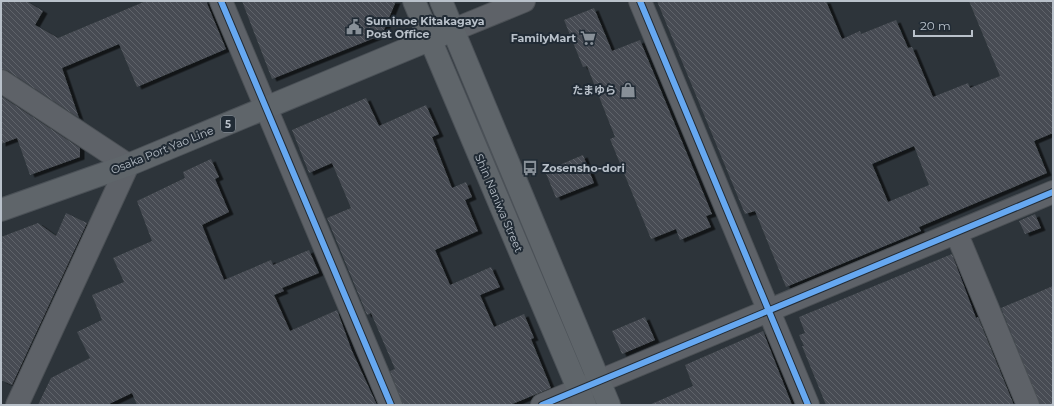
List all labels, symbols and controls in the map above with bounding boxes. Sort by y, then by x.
scale bar [914,12,972,38]
place label: Suminoe Kitakagaya Post Office [366,14,485,41]
public building icon: Suminoe Kitakagaya Post Office [345,18,363,36]
text: 20 m [920,18,951,33]
supermarket icon: FamilyMart [579,29,597,47]
place label: FamilyMart [511,31,576,45]
shop icon: たまゆら [619,81,637,99]
place label: たまゆら [572,83,616,97]
road number: 5 [221,116,235,132]
street label: Osaka Port Yao Line [109,123,216,177]
street label: Shin Naniwa Street [472,152,526,255]
bus stop icon: Zosensho-dori [521,159,539,177]
place label: Zosensho-dori [542,161,625,175]

